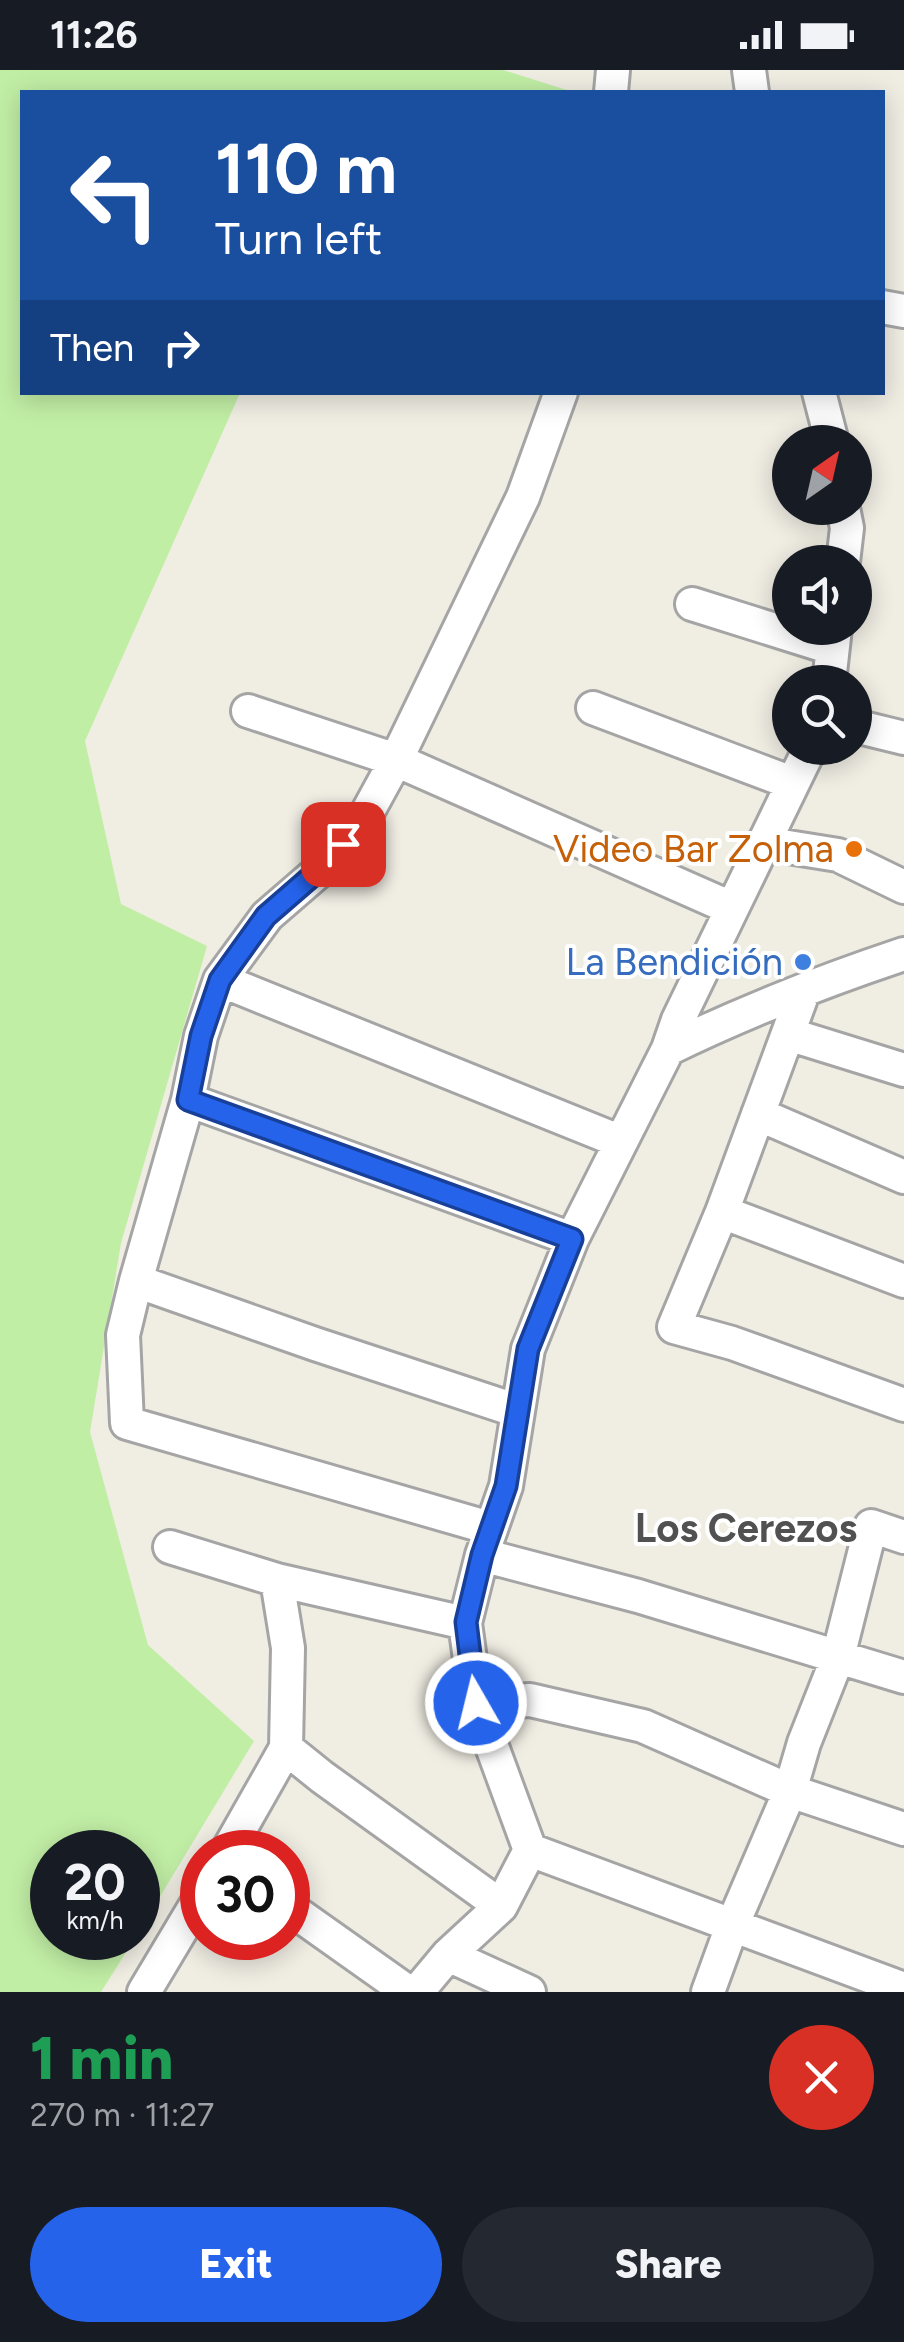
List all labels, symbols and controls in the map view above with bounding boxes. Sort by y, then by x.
text: 11:26 [50,12,138,58]
text: 110 m [215,126,397,211]
icon: left [50,130,180,260]
text: Turn left [215,211,382,265]
icon: right [154,320,209,375]
text: Then [50,325,134,371]
north arrow [772,425,872,525]
map controls [772,425,872,765]
button: sound [772,545,872,645]
button: search [772,665,872,765]
pin [301,802,386,887]
icon: arrive [316,817,371,872]
place label: Video Bar Zolma [553,826,834,872]
marker: Video Bar Zolma [843,838,865,860]
place label: La Bendición [566,939,783,985]
marker: La Bendición [792,951,814,973]
district label: Los Cerezos [635,1504,857,1552]
position arrow [424,1651,528,1755]
speed limit sign: 30 [180,1830,310,1960]
text: 20 [64,1852,126,1913]
text: km/h [66,1905,124,1935]
text: 1 min [30,2022,173,2094]
button: close [769,2025,874,2130]
text: 270 m · 11:27 [30,2096,214,2134]
button: Exit [30,2207,442,2322]
button: Share [462,2207,874,2322]

